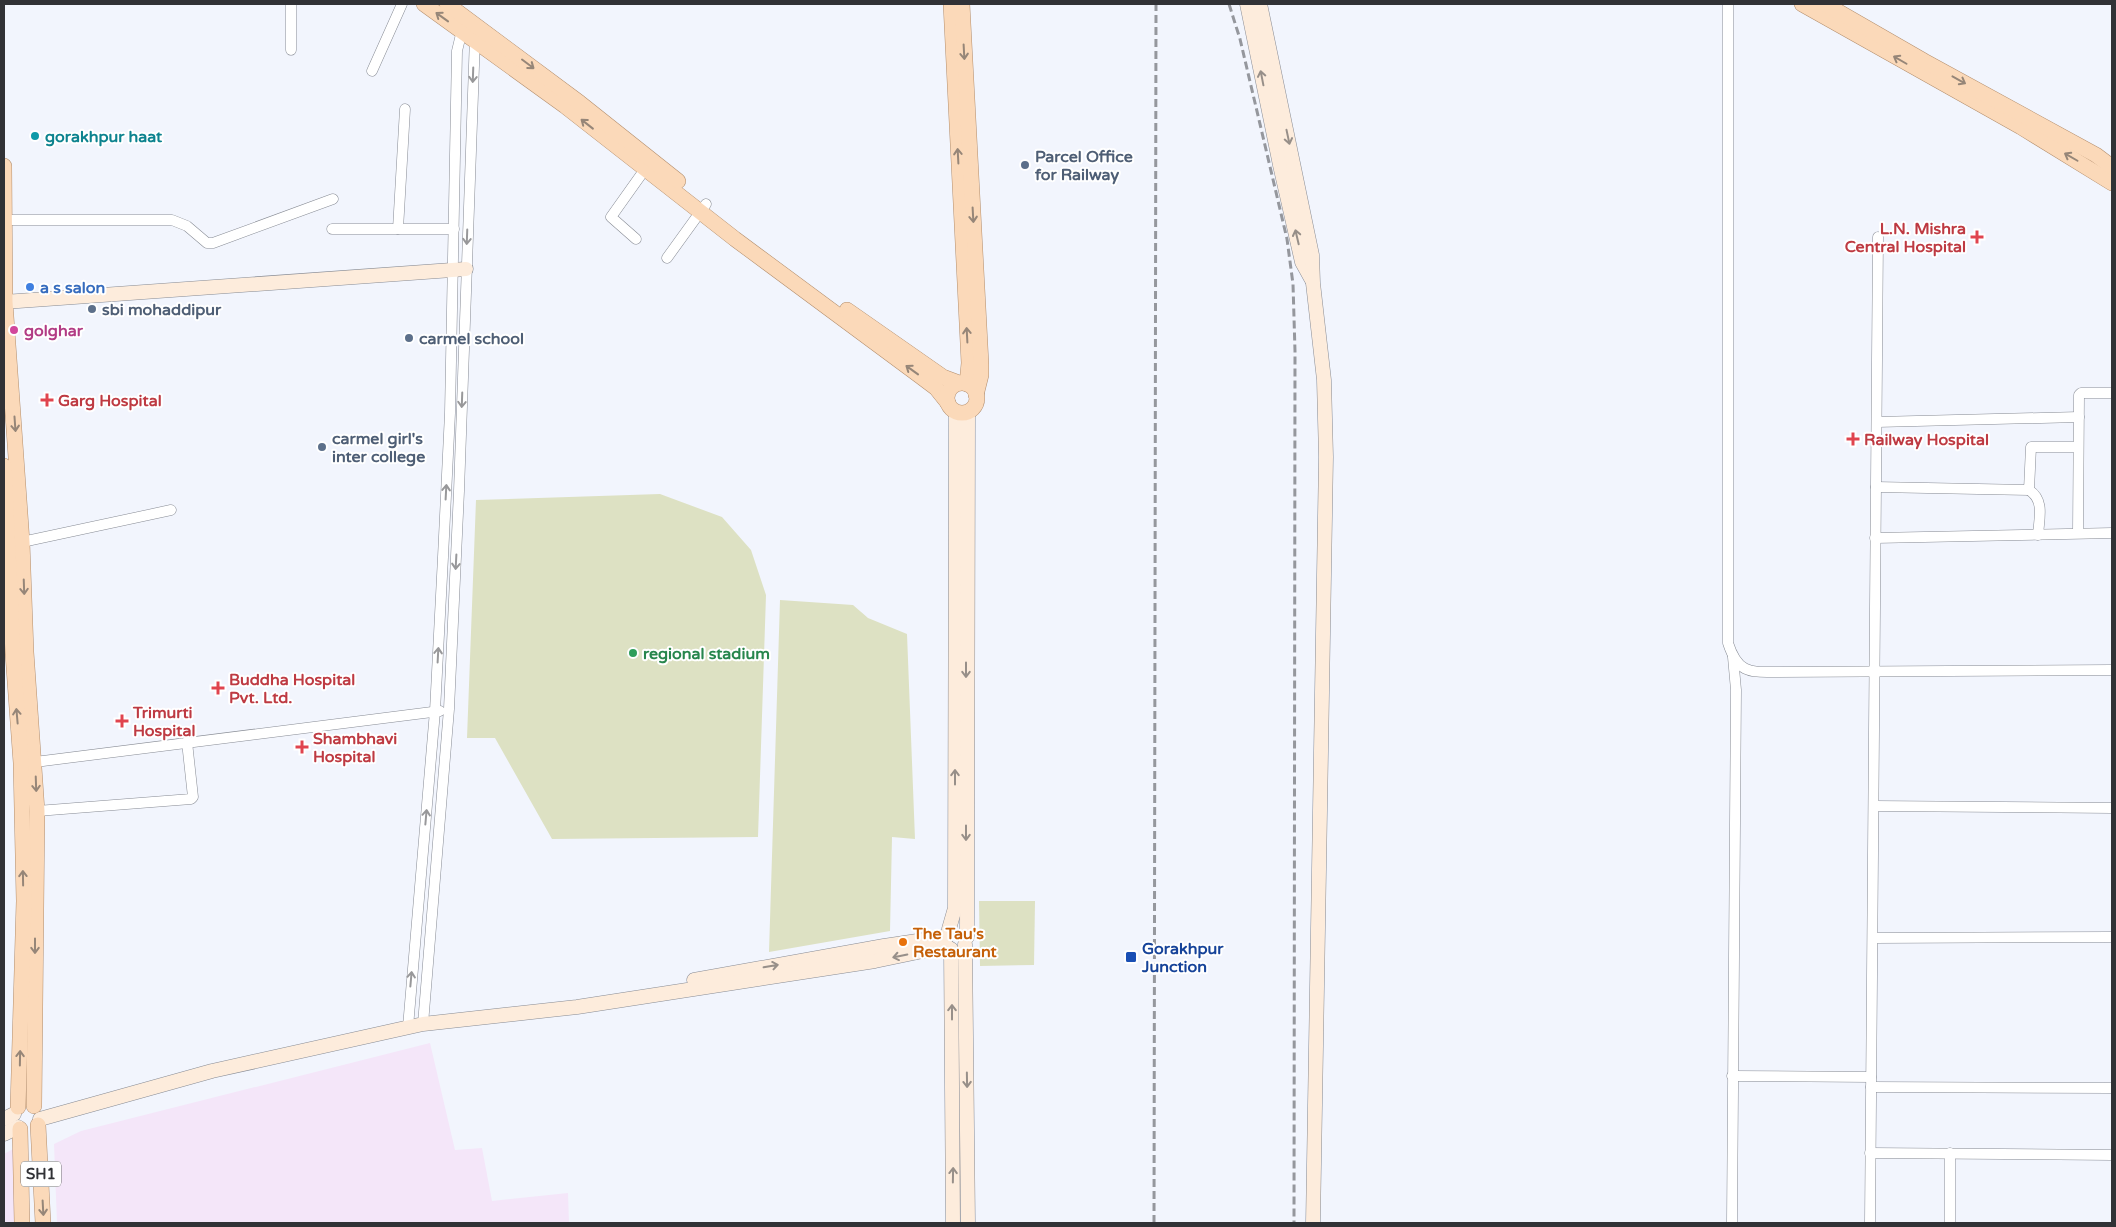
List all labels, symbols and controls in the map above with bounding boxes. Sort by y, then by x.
one-way arrow [436,12,450,22]
one-way arrow [960,44,969,60]
one-way arrow [1893,54,1907,64]
one-way arrow [521,59,535,69]
one-way arrow [468,67,477,83]
one-way arrow [1257,71,1267,87]
one-way arrow [1951,76,1966,85]
one-way arrow [581,118,594,129]
place label: gorakhpur haat [45,127,163,147]
one-way arrow [1283,129,1293,145]
marker: gorakhpur haat [29,130,41,142]
place label: Parcel Office for Railway [1034,147,1133,185]
one-way arrow [953,148,962,164]
one-way arrow [2065,152,2079,162]
marker: Parcel Office for Railway [1019,159,1031,171]
one-way arrow [969,206,978,222]
place label: L.N. Mishra Central Hospital [1845,219,1966,257]
one-way arrow [462,229,472,245]
one-way arrow [1292,230,1301,246]
marker: L.N. Mishra Central Hospital [1970,230,1984,244]
place label: a s salon [40,278,105,298]
marker: a s salon [24,281,36,293]
place label: sbi mohaddipur [102,300,222,320]
marker: sbi mohaddipur [86,303,98,315]
place label: golghar [24,321,84,341]
marker: golghar [8,324,20,336]
one-way arrow [963,328,972,344]
place label: carmel school [419,329,524,349]
marker: carmel school [403,332,415,344]
one-way arrow [905,365,919,375]
place label: Garg Hospital [58,391,162,411]
one-way arrow [457,391,467,407]
marker: Garg Hospital [40,393,54,407]
one-way arrow [10,416,19,432]
place label: carmel girl's inter college [332,429,425,467]
place label: Railway Hospital [1864,430,1989,450]
marker: Railway Hospital [1846,432,1860,446]
marker: carmel girl's inter college [316,441,328,453]
one-way arrow [442,485,451,501]
one-way arrow [451,554,460,570]
one-way arrow [19,578,29,594]
place label: regional stadium [643,644,770,664]
one-way arrow [434,647,443,663]
marker: regional stadium [627,647,639,659]
one-way arrow [961,662,971,678]
place label: Buddha Hospital Pvt. Ltd. [229,670,355,708]
marker: Buddha Hospital Pvt. Ltd. [211,681,225,695]
place label: Trimurti Hospital [132,703,195,741]
one-way arrow [12,708,22,724]
marker: Trimurti Hospital [115,714,129,728]
place label: Shambhavi Hospital [313,729,397,767]
marker: Shambhavi Hospital [295,740,309,754]
one-way arrow [950,769,960,785]
one-way arrow [31,775,40,791]
one-way arrow [421,809,431,825]
one-way arrow [961,824,971,841]
one-way arrow [18,871,28,887]
place label: The Tau's Restaurant [912,924,998,962]
marker: The Tau's Restaurant [897,936,909,948]
one-way arrow [30,938,40,954]
place label: Gorakhpur Junction [1141,939,1224,977]
marker: Gorakhpur Junction [1124,950,1138,964]
one-way arrow [892,952,908,961]
one-way arrow [762,961,778,971]
one-way arrow [407,971,416,987]
one-way arrow [947,1004,957,1020]
one-way arrow [15,1051,24,1067]
one-way arrow [962,1072,972,1088]
road number: SH1 [21,1162,61,1186]
one-way arrow [948,1167,957,1183]
one-way arrow [38,1200,47,1216]

